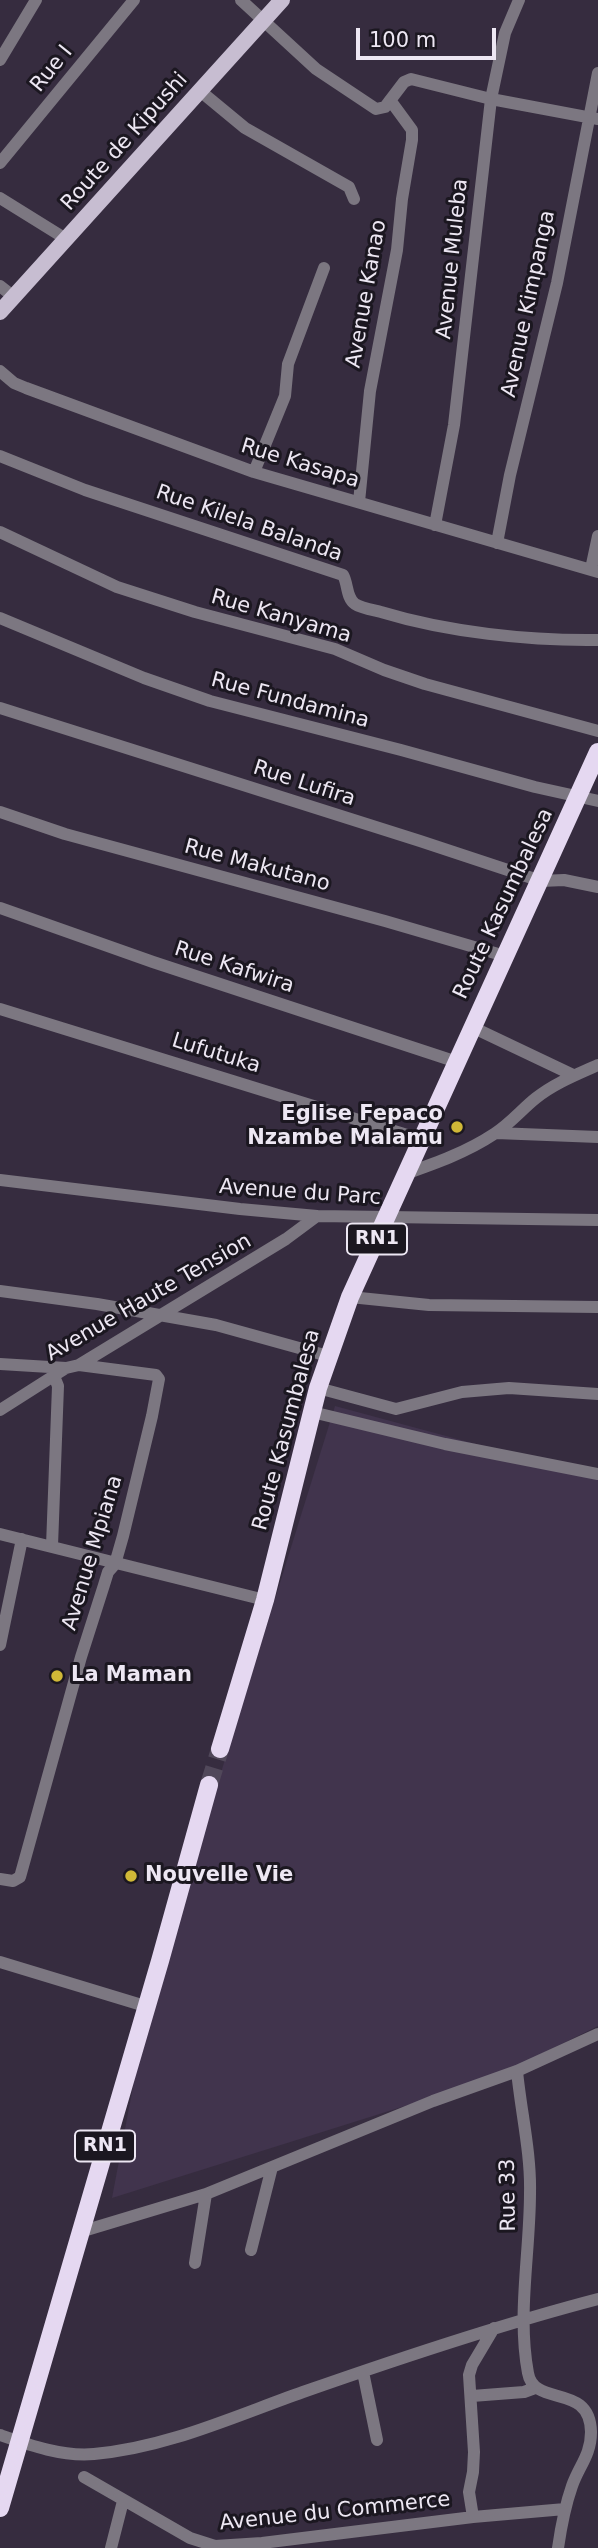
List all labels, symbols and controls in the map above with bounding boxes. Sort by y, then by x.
scale bar [360,14,500,58]
text: 100 m [369,28,436,52]
street label: Rue I [26,41,78,97]
street label: Route de Kipushi [56,68,194,216]
street label: Avenue Muleba [432,178,474,340]
street label: Avenue Kimpanga [497,208,561,400]
street label: Avenue Kanao [342,218,392,370]
street label: Rue Kasapa [238,434,362,494]
street label: Rue Kilela Balanda [152,480,346,568]
street label: Rue Kanyama [208,585,354,649]
street label: Rue Fundamina [208,668,372,734]
street label: Rue Lufira [250,756,358,812]
street label: Route Kasumbalesa [449,805,559,1003]
street label: Rue Makutano [181,834,333,898]
street label: Rue Kafwira [171,937,297,999]
street label: Lufutuka [169,1029,263,1079]
place label: Eglise Fepaco Nzambe Malamu [247,1102,443,1152]
marker: Eglise Fepaco Nzambe Malamu [449,1119,465,1135]
street label: Avenue du Parc [218,1175,382,1211]
road number: RN1 [347,1224,407,1254]
street label: Avenue Haute Tension [42,1229,256,1367]
street label: Route Kasumbalesa [248,1327,326,1533]
street label: Avenue Mpiana [57,1472,129,1634]
place label: La Maman [71,1663,192,1689]
marker: La Maman [49,1668,65,1684]
place label: Nouvelle Vie [145,1863,293,1889]
marker: Nouvelle Vie [123,1868,139,1884]
road number: RN1 [75,2130,135,2162]
street label: Rue 33 [496,2158,522,2232]
street label: Avenue du Commerce [218,2487,452,2537]

